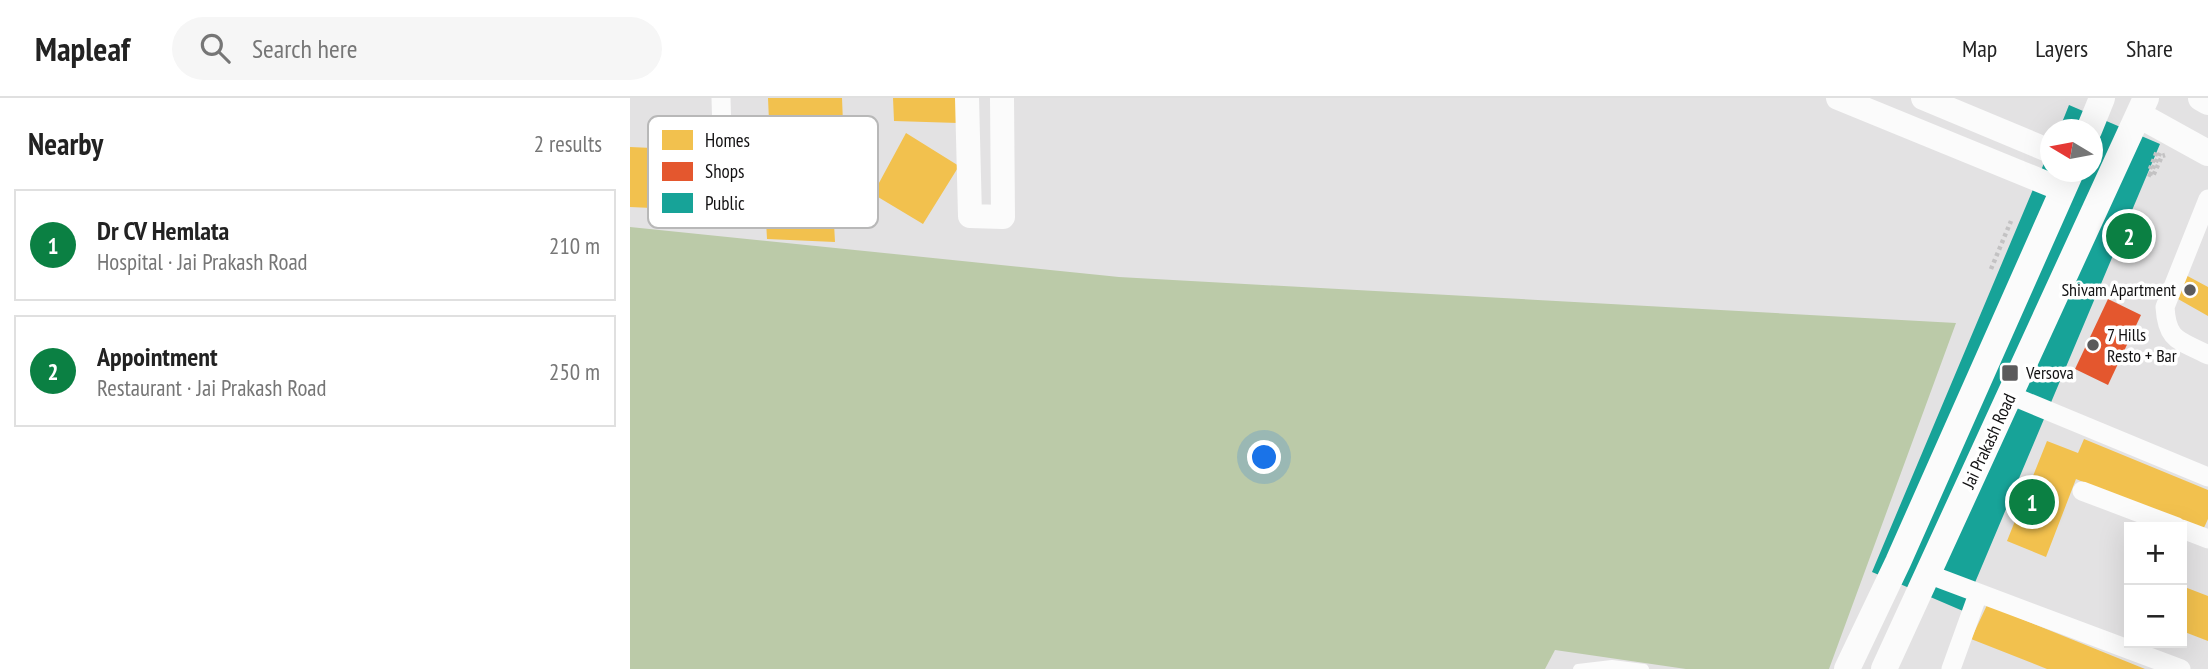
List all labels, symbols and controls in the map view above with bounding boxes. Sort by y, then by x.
search box [172,17,662,80]
text: Mapleaf [35,27,130,70]
icon: search [196,29,234,67]
text: Search here [252,32,358,65]
text: Map [1962,33,1997,64]
text: Layers [2035,33,2088,64]
text: Share [2126,33,2173,64]
legend [648,116,878,228]
north arrow [2040,119,2103,182]
text: Nearby [28,124,103,163]
text: Homes [705,128,750,152]
text: 2 results [534,129,602,158]
text: Shops [705,159,744,183]
text: Public [705,191,745,215]
pin: 2 [2106,210,2152,262]
text: Dr CV Hemlata [97,214,229,247]
text: 1 [48,231,59,260]
text: 210 m [549,231,600,260]
text: Hospital · Jai Prakash Road [97,247,308,276]
place label: Shivam Apartment [2061,278,2176,301]
marker: Shivam Apartment [2182,282,2198,298]
place label: 7 Hills Resto + Bar [2107,323,2177,367]
marker: 7 Hills Resto + Bar [2085,337,2101,353]
text: Appointment [97,340,218,373]
text: 2 [48,357,59,386]
text: 250 m [549,357,600,386]
place label: Versova [2025,361,2074,384]
marker: Versova [2000,363,2020,383]
text: Restaurant · Jai Prakash Road [97,373,327,402]
street label: Jai Prakash Road [1956,390,2020,493]
your location [1247,440,1281,474]
pin: 1 [2009,476,2055,528]
map controls [2124,522,2187,648]
button: + [2124,522,2187,585]
button: − [2124,585,2187,648]

